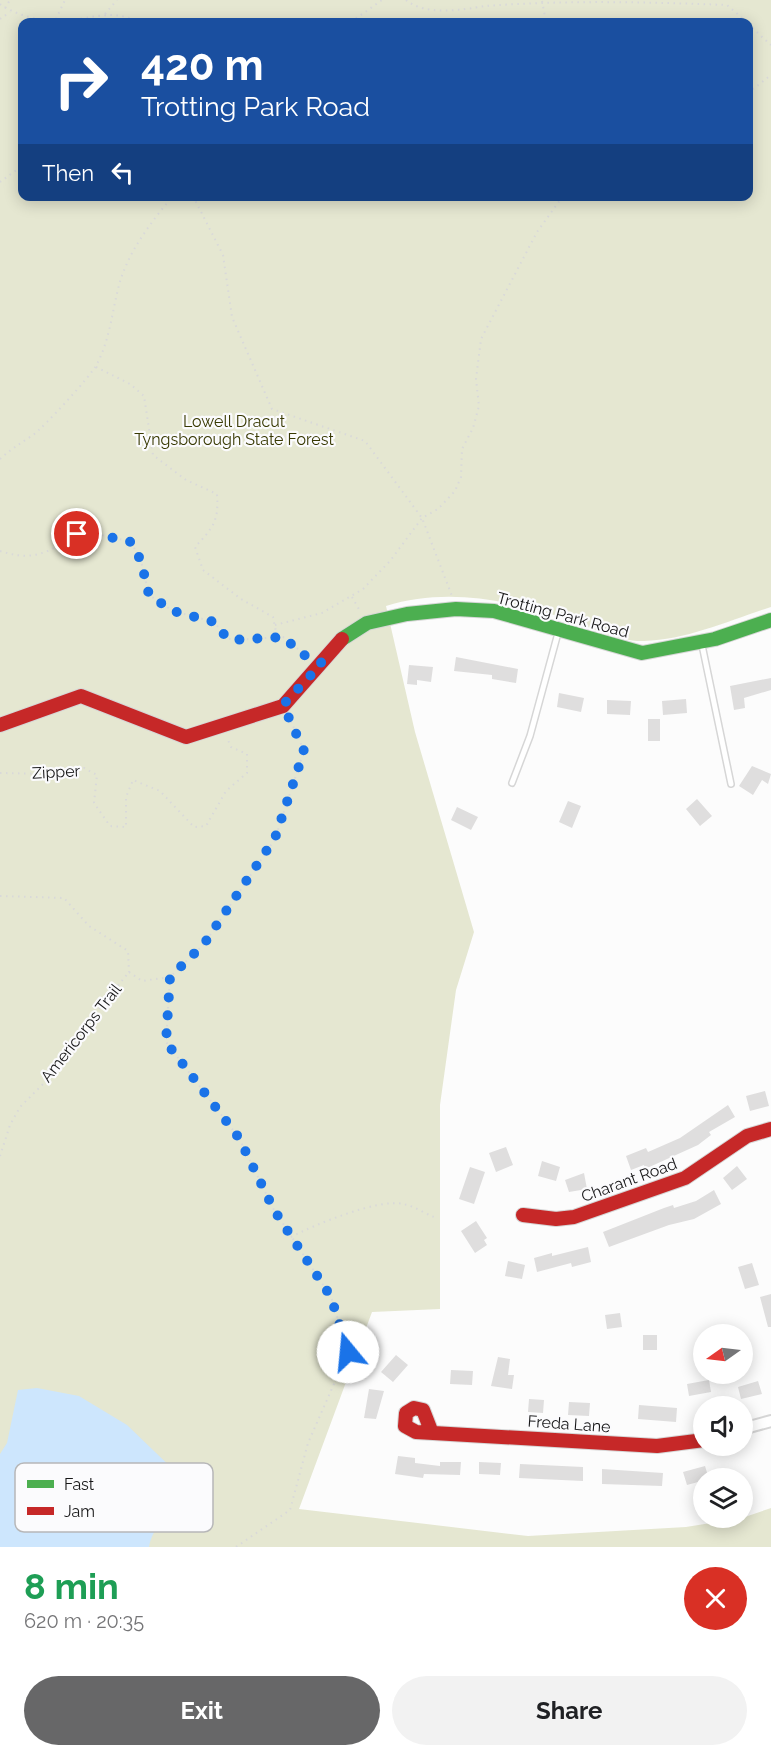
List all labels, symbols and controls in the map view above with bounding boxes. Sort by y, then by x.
text: 420 m [141,41,264,90]
icon: right [42,42,120,120]
text: Trotting Park Road [141,91,370,122]
icon: left [106,156,139,189]
text: Then [42,160,94,186]
park label: Lowell Dracut Tyngsborough State Forest [134,412,334,449]
pin [51,508,102,559]
icon: arrive [60,517,93,550]
street label: Trotting Park Road [495,588,631,642]
street label: Zipper [31,761,81,783]
street label: Americorps Trail [37,980,126,1086]
street label: Charant Road [579,1154,679,1206]
position arrow [316,1320,380,1384]
north arrow [693,1324,753,1384]
map controls [693,1324,753,1528]
button: sound [693,1396,753,1456]
street label: Freda Lane [527,1412,611,1436]
legend [15,1463,213,1532]
button: layers [693,1468,753,1528]
text: Fast [64,1475,95,1494]
text: Jam [64,1502,95,1521]
text: 8 min [24,1565,119,1607]
button: close [684,1567,747,1630]
text: 620 m · 20:35 [24,1609,144,1633]
button: Exit [24,1676,380,1745]
button: Share [392,1676,747,1745]

